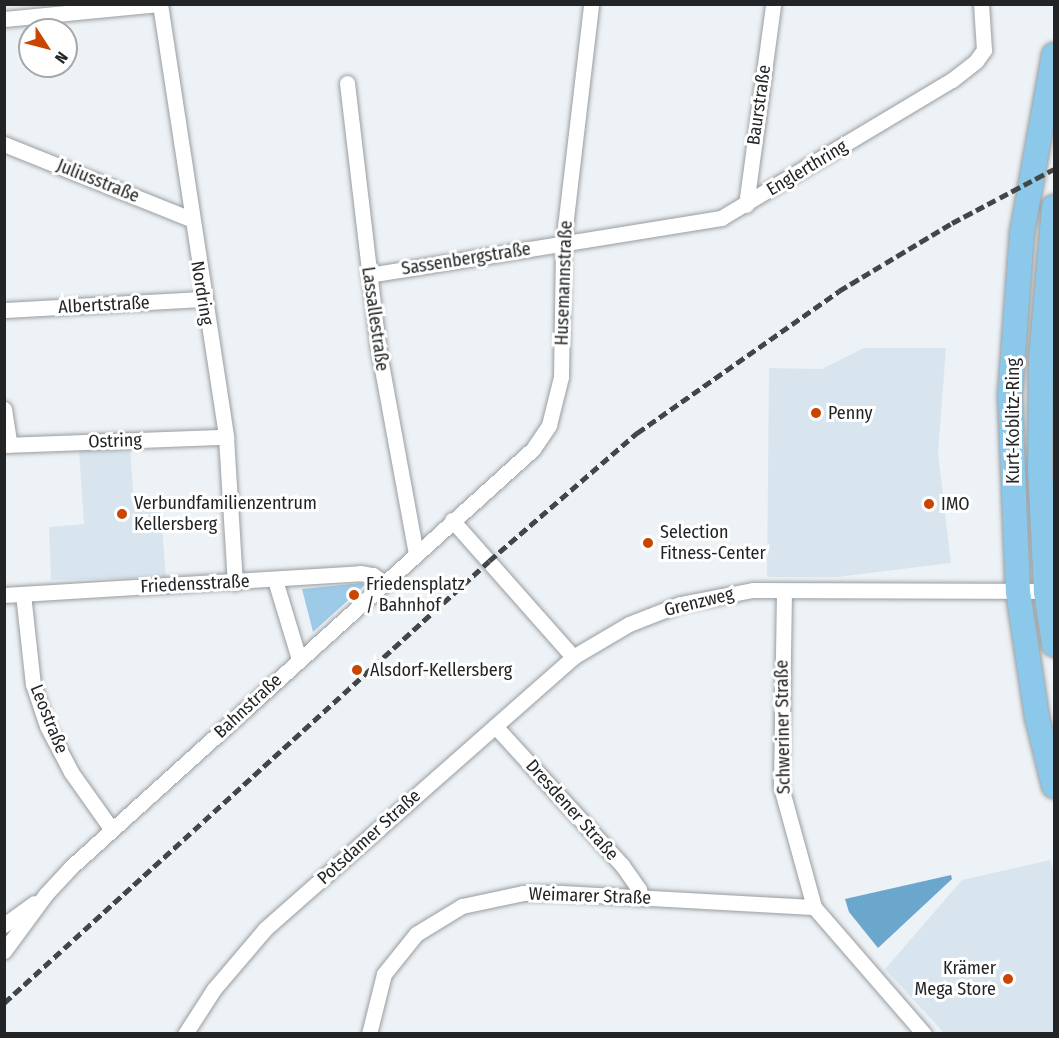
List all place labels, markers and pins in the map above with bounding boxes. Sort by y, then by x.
place label: Penny [828,402,873,424]
marker: Penny [809,406,823,420]
place label: Verbundfamilienzentrum Kellersberg [134,493,317,536]
place label: IMO [941,493,970,515]
marker: IMO [922,497,936,511]
marker: Verbundfamilienzentrum Kellersberg [115,507,129,521]
place label: Selection Fitness-Center [660,522,766,564]
marker: Selection Fitness-Center [641,536,655,550]
place label: Friedensplatz / Bahnhof [366,574,465,616]
marker: Friedensplatz / Bahnhof [347,588,361,602]
place label: Alsdorf-Kellersberg [370,659,512,681]
marker: Alsdorf-Kellersberg [348,661,366,679]
place label: Krämer Mega Store [914,958,996,1000]
marker: Krämer Mega Store [1001,972,1015,986]

